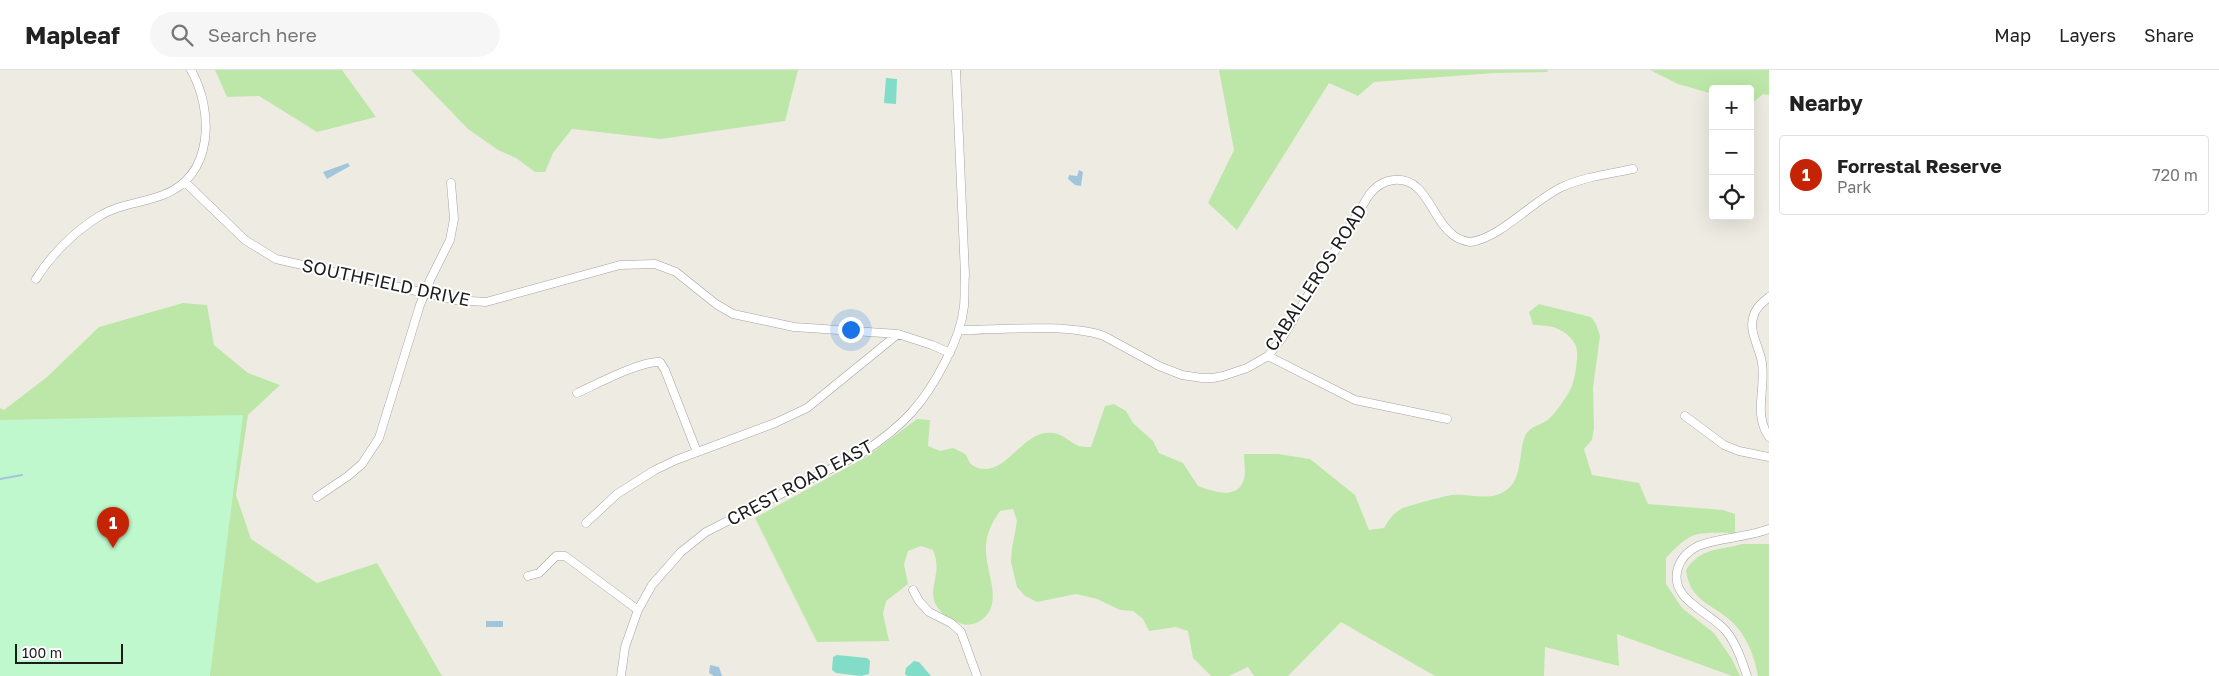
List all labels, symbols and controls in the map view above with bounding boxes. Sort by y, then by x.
search box [150,12,500,57]
text: Mapleaf [25,20,120,49]
icon: search [168,21,196,49]
text: Search here [208,23,317,46]
text: Map [1994,24,2031,46]
text: Layers [2059,24,2116,46]
text: Share [2144,24,2194,46]
map controls [1709,85,1754,220]
button: + [1709,85,1754,130]
text: Nearby [1789,90,1863,116]
button: − [1709,130,1754,175]
text: Forrestal Reserve [1837,154,2002,177]
text: 1 [1802,165,1810,185]
text: 720 m [2152,165,2198,185]
button: locate [1709,175,1754,220]
text: Park [1837,177,1872,197]
street label: CABALLEROS ROAD [1259,200,1371,355]
street label: SOUTHFIELD DRIVE [300,253,472,311]
your location [838,317,864,343]
street label: CREST ROAD EAST [723,434,876,530]
pin: 1 [97,507,129,548]
scale bar [15,641,122,664]
text: 100 m [22,644,62,661]

